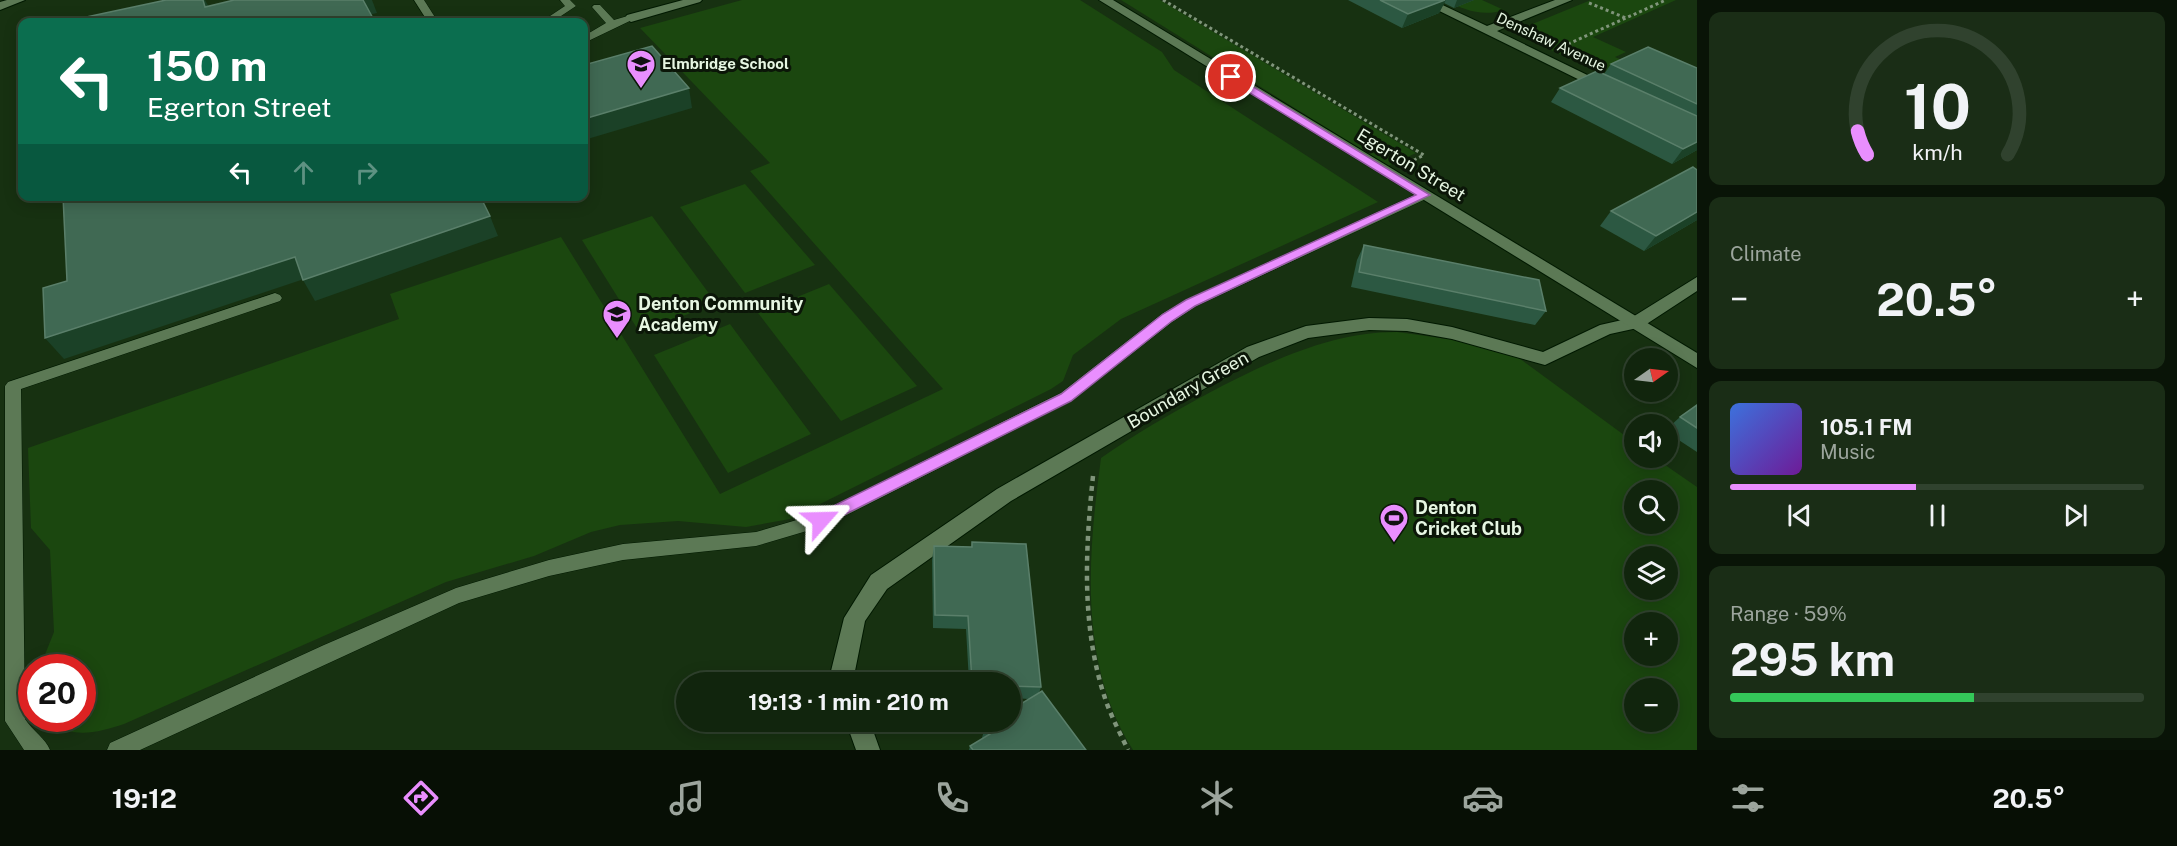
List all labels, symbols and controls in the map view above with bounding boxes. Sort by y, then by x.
street label: Denshaw Avenue [1494,9,1609,74]
text: 150 m [147,41,267,90]
icon: left [48,42,126,120]
school or university icon: Elmbridge School [625,48,657,90]
pin [1205,51,1256,102]
place label: Elmbridge School [662,55,789,72]
icon: arrive [1214,60,1247,93]
text: 10 [1904,70,1970,143]
text: Egerton Street [147,91,332,123]
street label: Egerton Street [1353,124,1469,205]
text: km/h [1912,141,1962,166]
icon: left [224,156,257,189]
icon: ahead [287,156,320,189]
icon: right [350,156,383,189]
text: Climate [1730,242,1802,266]
text: 20.5° [1876,273,1998,326]
text: − [1730,280,1748,318]
text: + [2126,280,2144,318]
place label: Denton Community Academy [638,293,803,335]
school or university icon: Denton Community Academy [601,298,633,340]
street label: Boundary Green [1124,346,1252,433]
north arrow [1624,348,1678,402]
map controls [1624,348,1678,732]
button: sound [1624,414,1678,468]
text: 105.1 FM [1820,414,1912,440]
text: Music [1820,440,1875,464]
button: search [1624,480,1678,534]
position arrow [789,488,853,552]
place label: Denton Cricket Club [1415,497,1522,539]
icon: previous [1783,499,1816,532]
icon: pause [1921,499,1954,532]
icon: next [2059,499,2092,532]
sports icon: Denton Cricket Club [1378,502,1410,544]
button: layers [1624,546,1678,600]
text: Range · 59% [1730,602,1847,626]
button: + [1624,612,1678,666]
text: 295 km [1730,633,1895,686]
speed limit sign: 20 [18,654,96,732]
button: − [1624,678,1678,732]
text: 19:13 · 1 min · 210 m [748,689,949,715]
icon: directions [400,777,442,819]
icon: music [666,777,708,819]
icon: phone [931,777,973,819]
icon: climate [1196,777,1238,819]
icon: car [1462,777,1504,819]
icon: filters [1727,777,1769,819]
text: 19:12 [112,782,177,814]
text: 20.5° [1992,782,2065,814]

